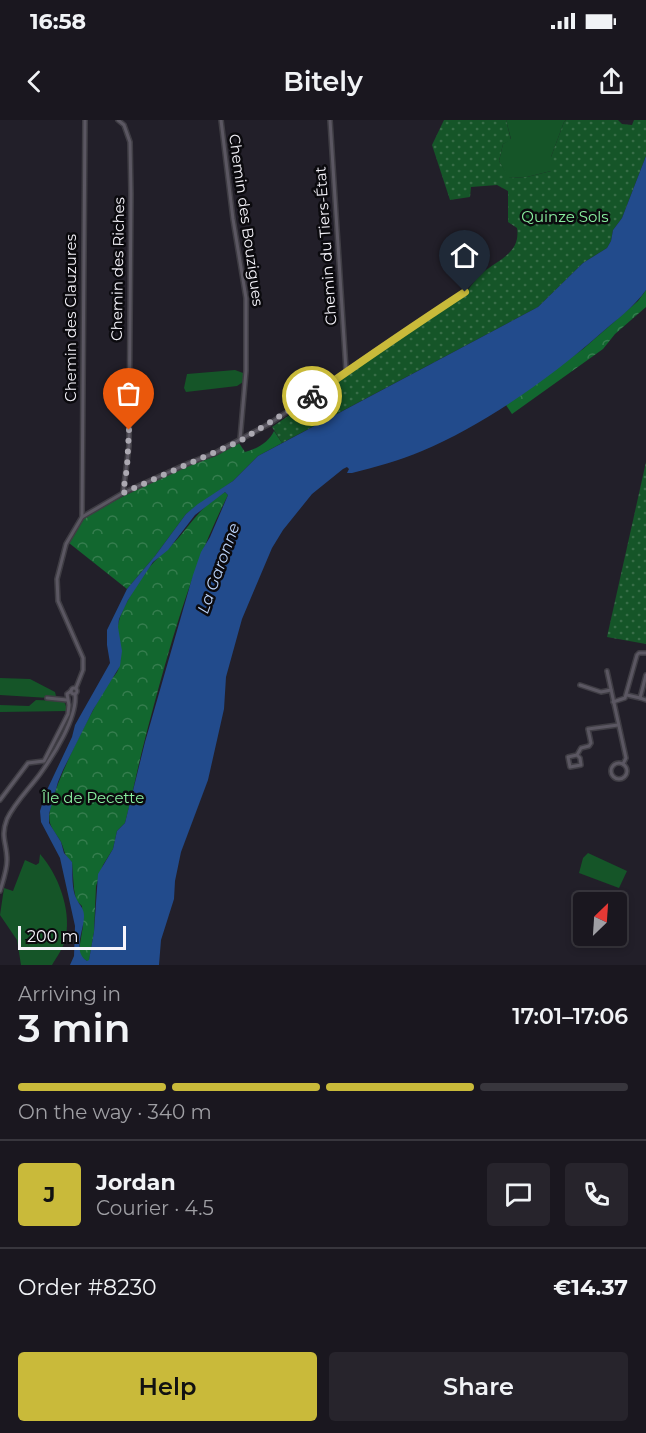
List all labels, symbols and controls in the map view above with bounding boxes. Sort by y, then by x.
text: 16:58 [30,8,86,35]
icon: back [18,65,51,98]
text: Bitely [283,65,363,98]
icon: share [595,65,628,98]
street label: Chemin des Bouzigues [225,133,268,307]
street label: Chemin du Tiers-État [310,166,341,326]
street label: Chemin des Riches [107,197,128,341]
park label: Quinze Sols [521,207,609,226]
pin [439,230,490,292]
street label: Chemin des Clauzures [61,234,80,402]
icon: home [448,239,481,272]
courier [282,366,342,426]
pin [103,368,154,430]
icon: bag [112,377,145,410]
icon: bike [296,380,329,413]
water label: La Garonne [193,520,244,616]
park label: Île de Pecette [41,788,144,807]
north arrow [573,892,627,946]
map controls [573,892,627,946]
scale bar [18,923,126,950]
text: 200 m [27,927,78,946]
text: Arriving in [18,982,121,1006]
text: 17:01–17:06 [512,1003,628,1030]
text: 3 min [18,1004,131,1052]
text: On the way · 340 m [18,1100,212,1124]
button: chat [487,1163,550,1226]
button: phone [565,1163,628,1226]
text: Jordan [96,1169,176,1196]
text: J [44,1181,55,1208]
text: Courier · 4.5 [96,1196,214,1220]
text: Order #8230 [18,1274,157,1301]
text: €14.37 [553,1274,628,1301]
button: Help [18,1352,317,1421]
button: Share [329,1352,628,1421]

